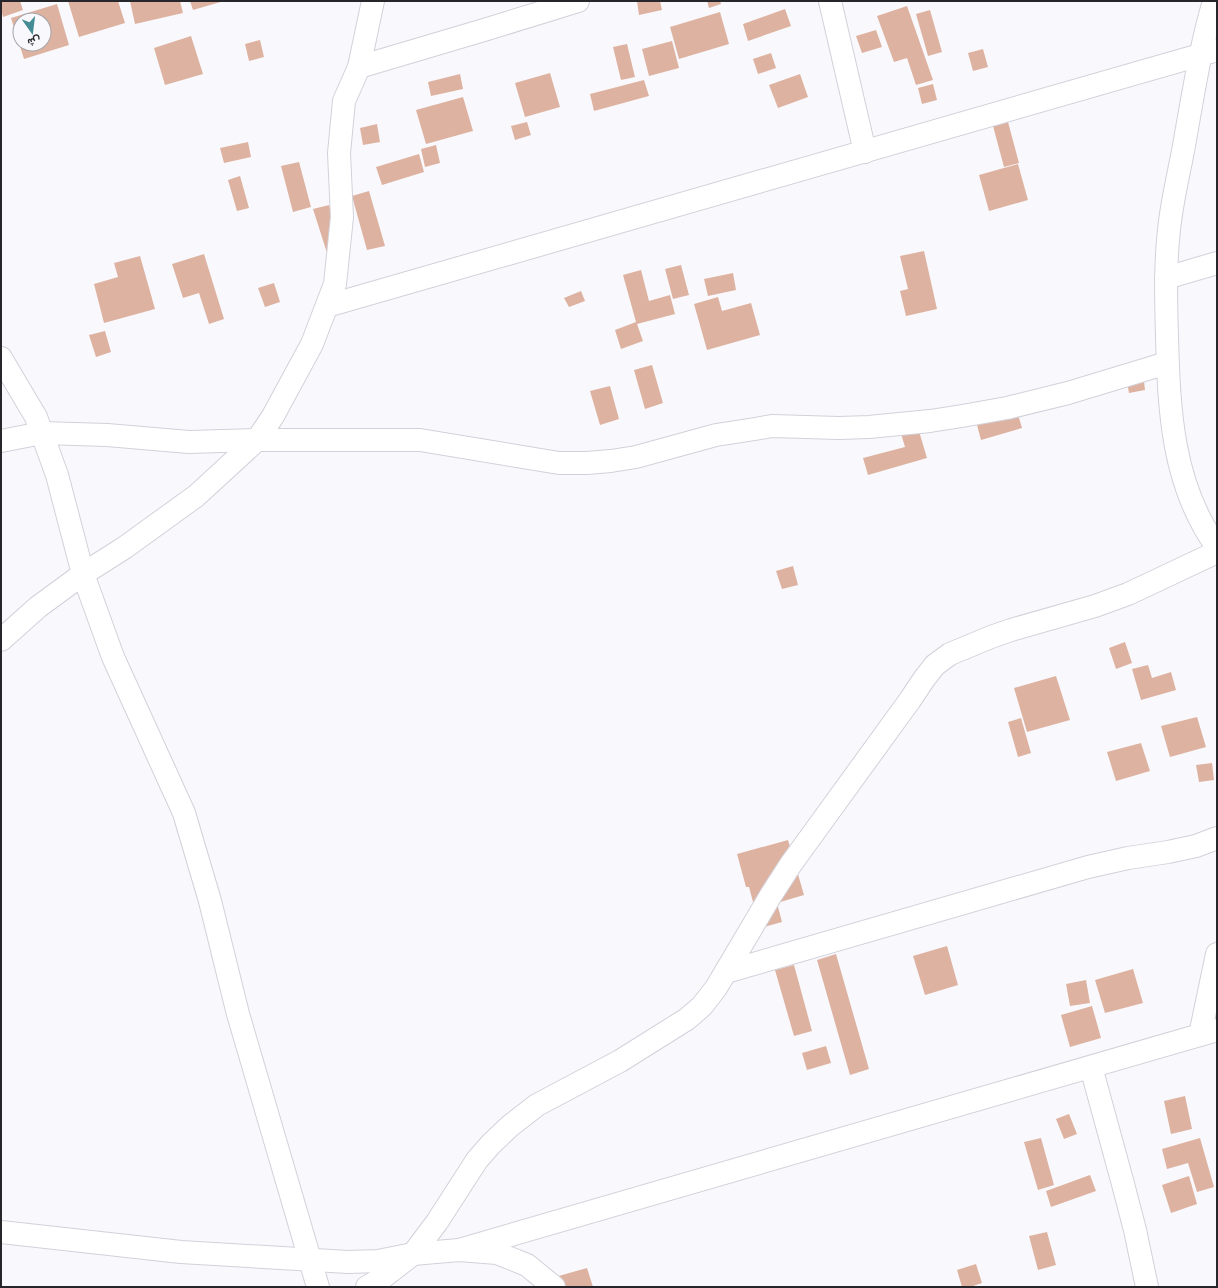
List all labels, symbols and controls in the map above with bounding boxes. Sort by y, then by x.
north arrow [12,12,52,52]
text: ش [26,33,42,49]

